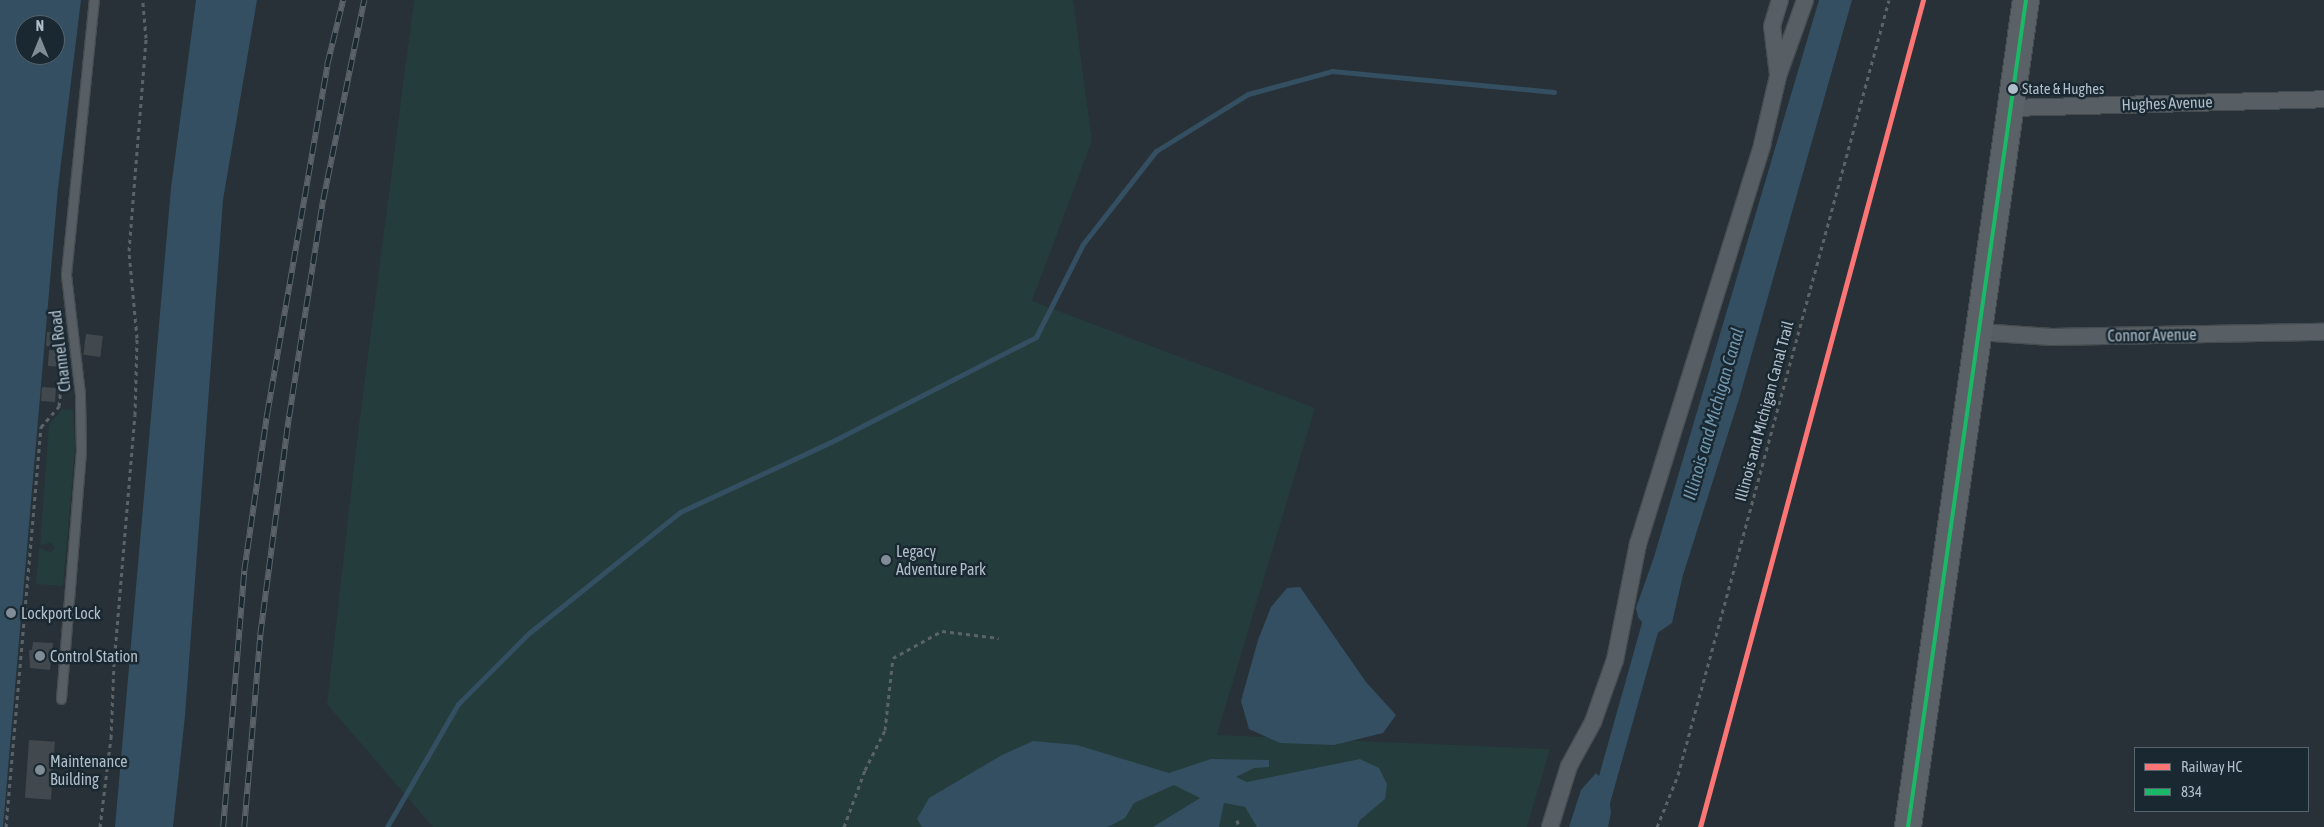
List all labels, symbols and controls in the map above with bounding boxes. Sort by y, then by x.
north arrow [15,15,65,65]
text: N [36,18,44,34]
place label: State & Hughes [2022,80,2104,98]
marker: State & Hughes [2008,84,2018,94]
street label: Hughes Avenue [2121,92,2213,114]
street label: Channel Road [45,309,75,393]
street label: Illinois and Michigan Canal Trail [1731,319,1797,503]
water label: Illinois and Michigan Canal [1679,325,1749,503]
street label: Connor Avenue [2107,325,2197,345]
place label: Legacy Adventure Park [896,541,986,579]
marker: Legacy Adventure Park [880,554,892,566]
place label: Lockport Lock [21,603,101,623]
marker: Lockport Lock [5,607,17,619]
place label: Control Station [50,646,138,666]
marker: Control Station [34,650,46,662]
legend [2134,747,2309,812]
place label: Maintenance Building [50,751,127,789]
text: Railway HC [2181,758,2242,775]
marker: Maintenance Building [34,764,46,776]
text: 834 [2181,783,2202,800]

